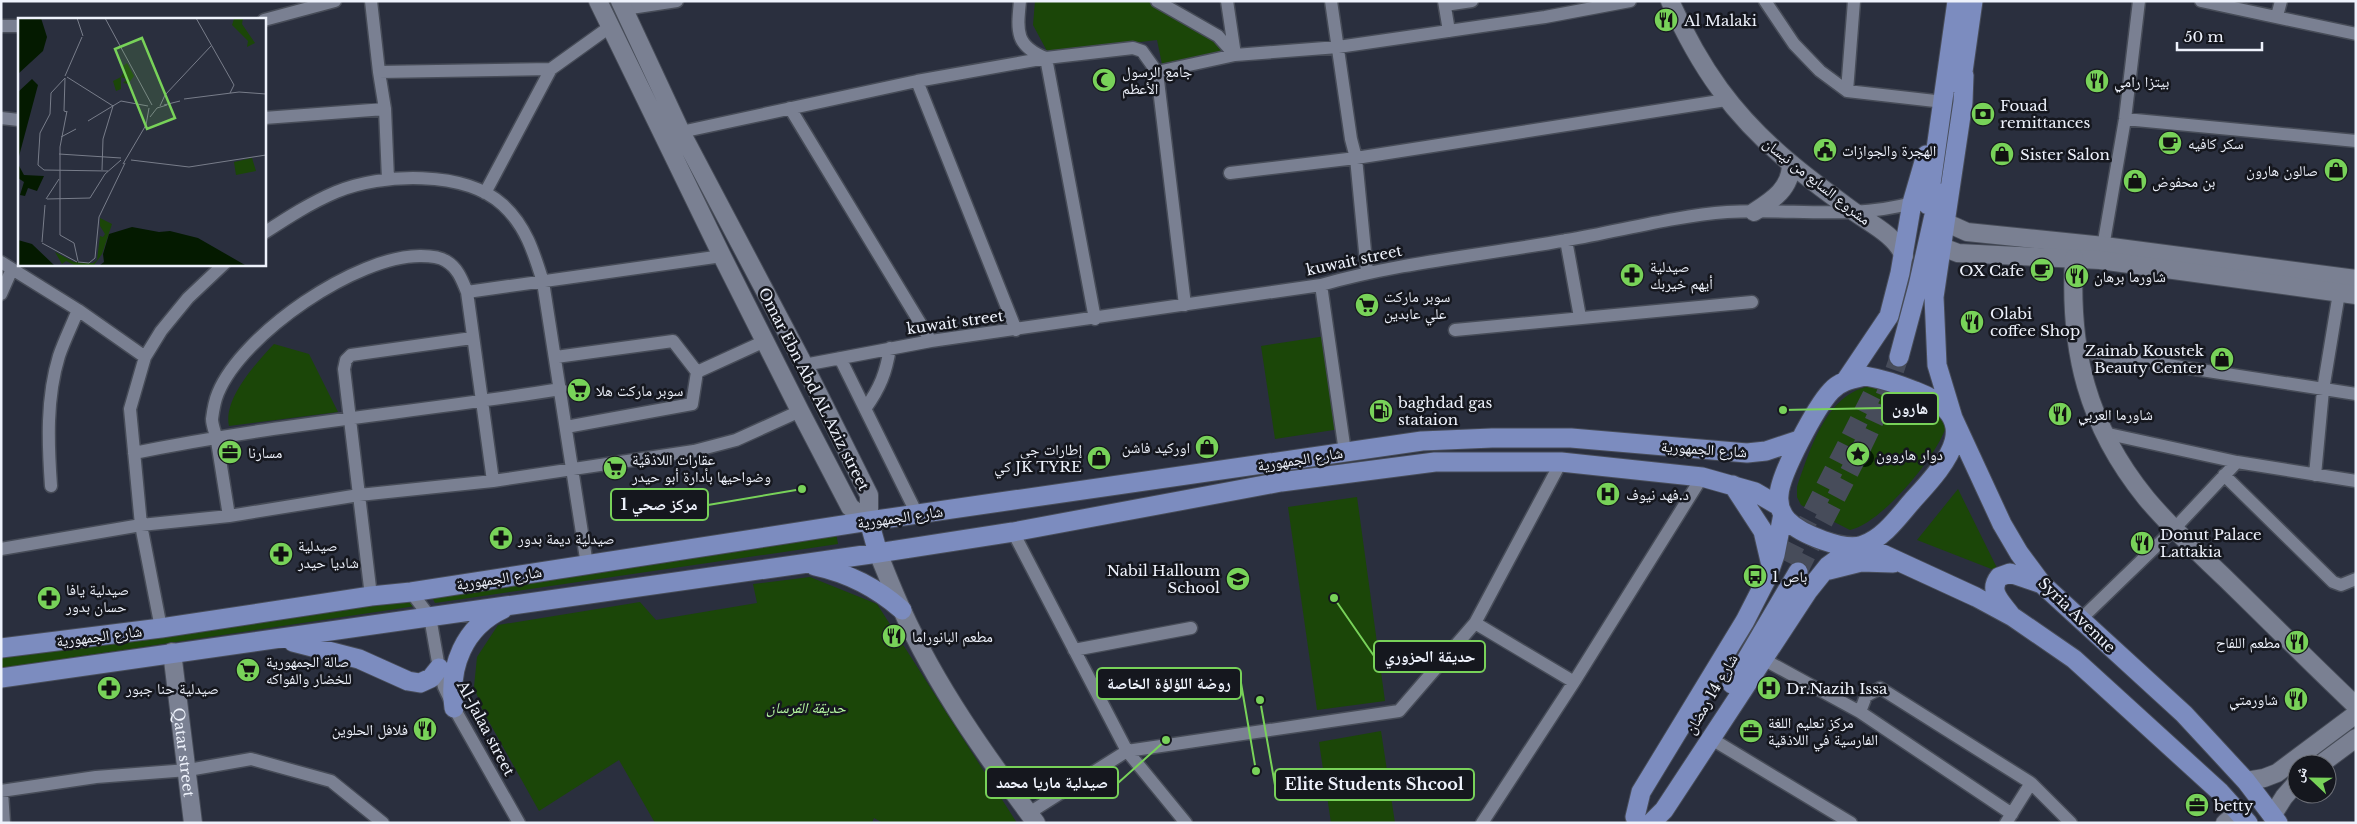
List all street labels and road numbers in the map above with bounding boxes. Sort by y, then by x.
street label: مشروع السابع من نيسان [1759,133,1875,230]
street label: kuwait street [1304,240,1404,279]
street label: Omar Ebn Abd AL Aziz street [754,284,874,494]
street label: kuwait street [905,306,1005,338]
street label: شارع الجمهورية [1660,437,1748,462]
street label: شارع الجمهورية [1256,443,1344,476]
street label: شارع الجمهورية [856,502,944,533]
street label: شارع الجمهورية [455,562,543,595]
street label: Syria Avenue [2034,573,2120,657]
street label: شارع الجمهورية [55,621,143,652]
street label: شارع 14 رمضان [1680,650,1743,738]
street label: Al-Jalaa street [452,676,519,779]
street label: Qatar street [169,706,199,798]

